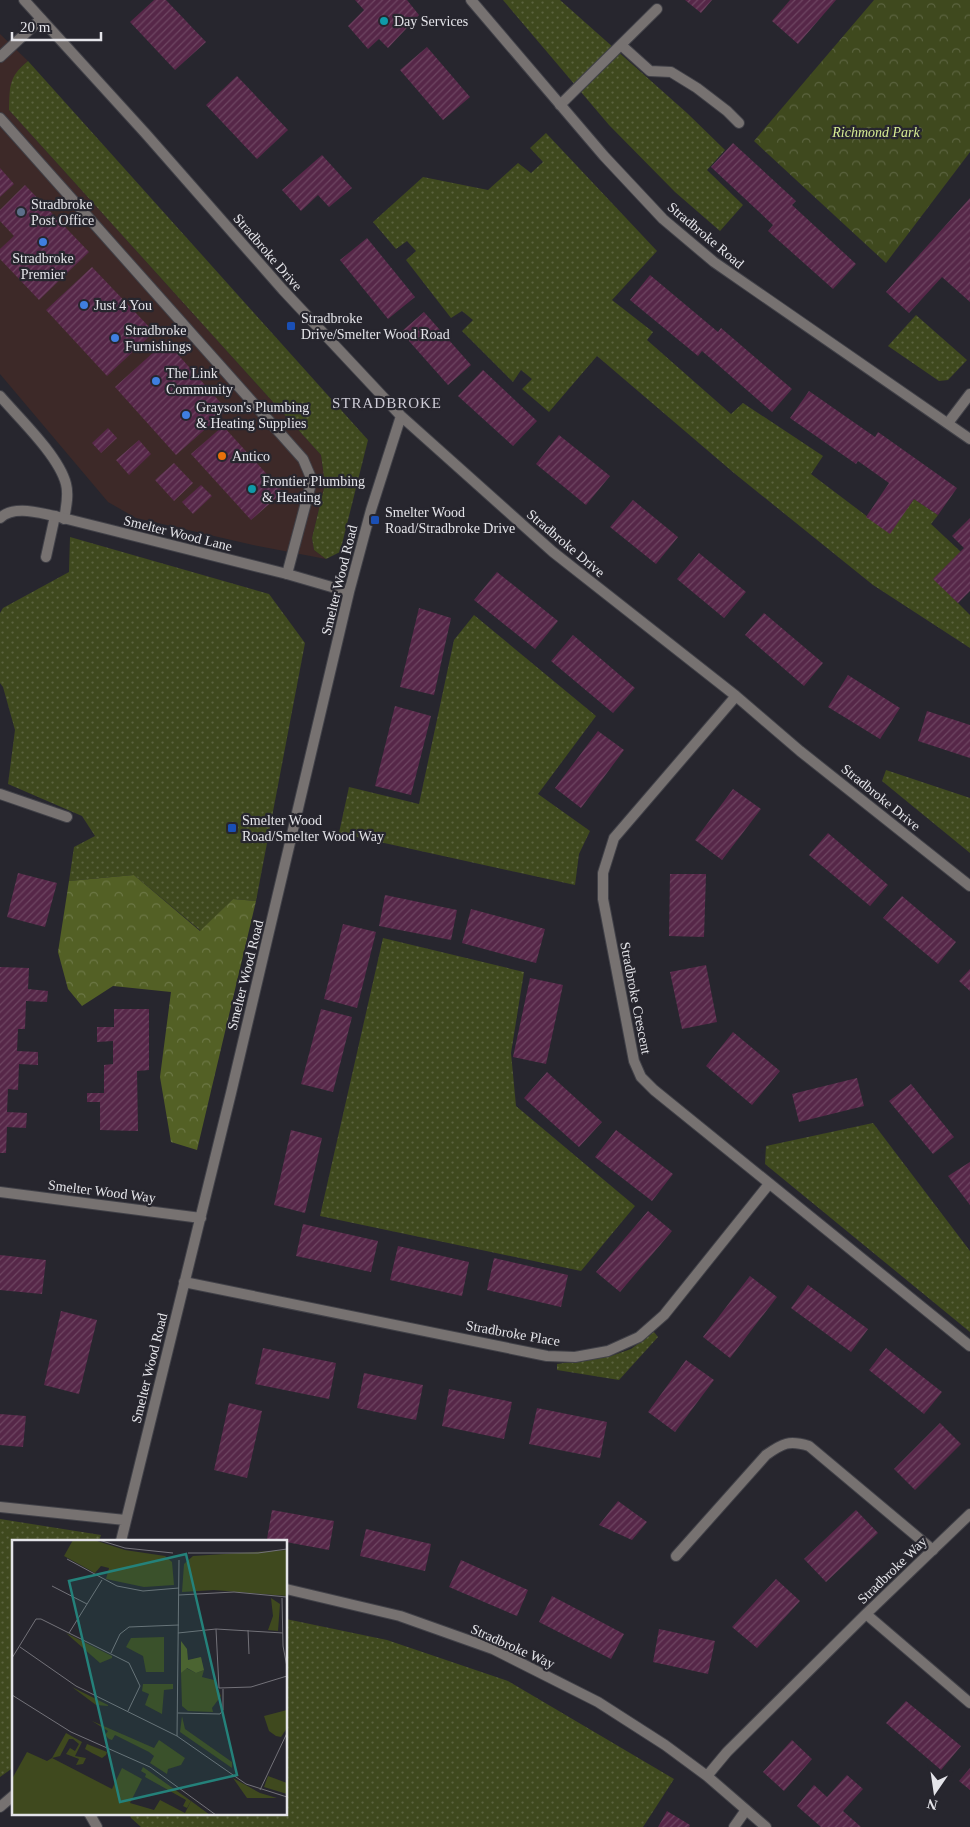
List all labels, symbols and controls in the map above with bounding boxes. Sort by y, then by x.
scale bar [12,10,101,42]
place label: Day Services [394,14,468,29]
marker: Day Services [378,15,390,27]
text: 20 m [20,19,51,35]
park label: Richmond Park [831,125,921,140]
place label: Stradbroke Post Office [31,197,94,228]
street label: Stradbroke Road [665,199,747,271]
marker: Stradbroke Post Office [15,206,27,218]
street label: Stradbroke Drive [230,211,305,294]
marker: Stradbroke Premier [37,236,49,248]
place label: Stradbroke Premier [12,251,74,282]
place label: Just 4 You [94,298,152,313]
marker: Just 4 You [78,299,90,311]
place label: Stradbroke Drive/Smelter Wood Road [301,311,450,342]
marker: Stradbroke Drive/Smelter Wood Road [285,320,297,332]
place label: Stradbroke Furnishings [125,323,191,354]
marker: Stradbroke Furnishings [109,332,121,344]
place label: The Link Community [166,366,233,397]
marker: The Link Community [150,375,162,387]
district label: STRADBROKE [332,395,442,411]
place label: Grayson's Plumbing & Heating Supplies [196,400,309,431]
marker: Grayson's Plumbing & Heating Supplies [180,409,192,421]
place label: Antico [232,449,270,464]
marker: Antico [216,450,228,462]
place label: Frontier Plumbing & Heating [262,474,365,505]
marker: Frontier Plumbing & Heating [246,483,258,495]
place label: Smelter Wood Road/Stradbroke Drive [385,505,515,536]
street label: Stradbroke Drive [524,507,608,580]
street label: Smelter Wood Lane [122,513,234,554]
marker: Smelter Wood Road/Stradbroke Drive [369,514,381,526]
street label: Smelter Wood Road [319,524,360,637]
street label: Stradbroke Drive [838,761,923,834]
place label: Smelter Wood Road/Smelter Wood Way [242,813,384,844]
marker: Smelter Wood Road/Smelter Wood Way [226,822,238,834]
street label: Smelter Wood Road [225,919,266,1032]
street label: Stradbroke Crescent [617,941,654,1056]
street label: Smelter Wood Way [47,1177,157,1206]
street label: Smelter Wood Road [129,1312,170,1425]
street label: Stradbroke Place [465,1318,561,1349]
street label: Stradbroke Way [855,1534,930,1607]
inset map [12,1540,288,1814]
street label: Stradbroke Way [469,1621,557,1672]
north arrow [910,1767,960,1817]
text: N [926,1796,939,1813]

